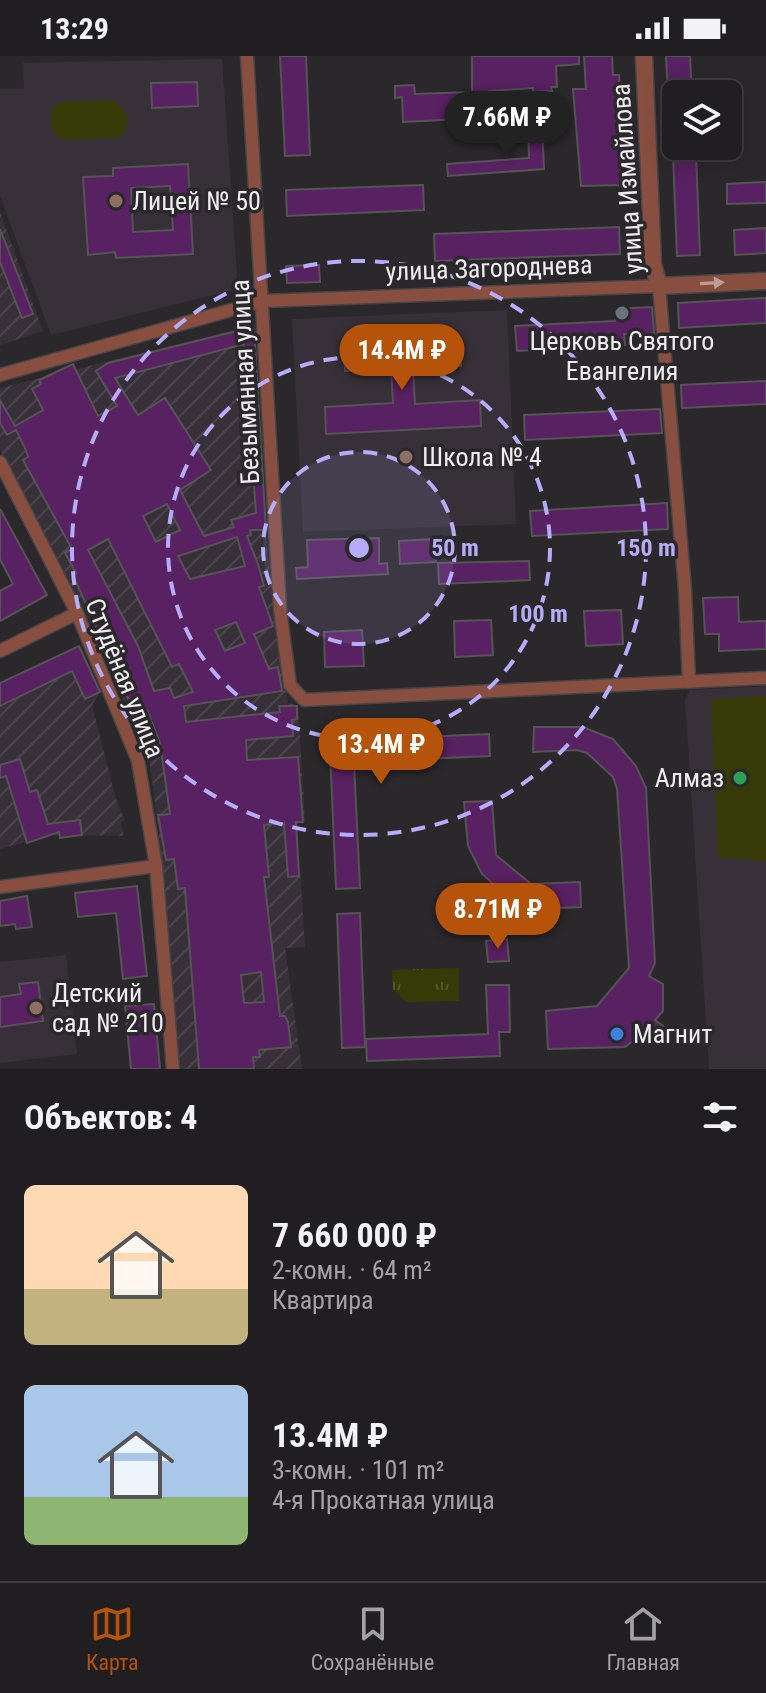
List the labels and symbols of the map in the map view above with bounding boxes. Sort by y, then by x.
street label: улица Измайлова [605,83,649,275]
pin: 7.66M ₽ [433,91,581,159]
place label: Лицей № 50 [132,186,261,216]
marker: Лицей № 50 [107,192,125,210]
street label: улица Загороднева [385,249,593,287]
one-way arrow [700,277,725,290]
street label: Безымянная улица [225,279,265,485]
marker: Церковь Святого Евангелия [613,304,631,322]
pin: 14.4M ₽ [328,324,476,392]
place label: Церковь Святого Евангелия [530,326,714,386]
place label: Школа № 4 [422,442,542,472]
marker: Школа № 4 [397,448,415,466]
centre of rings [345,534,373,562]
text: 50 m [431,534,479,562]
text: 150 m [616,534,676,562]
street label: Студёная улица [79,594,171,762]
text: 100 m [508,600,568,628]
pin: 13.4M ₽ [307,718,455,786]
place label: Алмаз [655,763,724,793]
marker: Алмаз [731,769,749,787]
pin: 8.71M ₽ [424,883,572,951]
place label: Детский сад № 210 [52,978,164,1038]
marker: Детский сад № 210 [27,999,45,1017]
place label: Магнит [633,1019,712,1049]
marker: Магнит [608,1025,626,1043]

